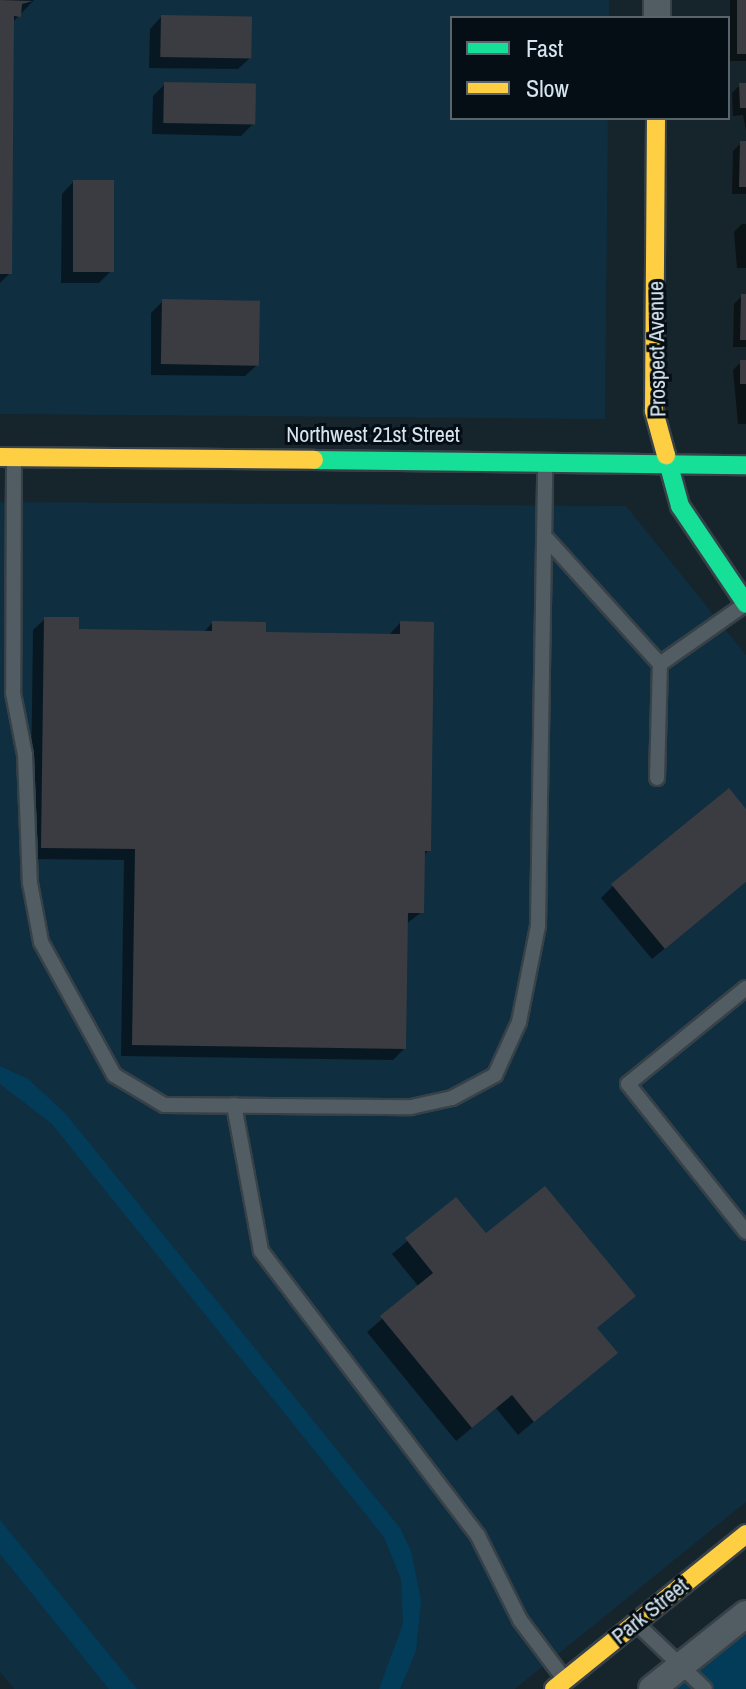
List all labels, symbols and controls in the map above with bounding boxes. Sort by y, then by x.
legend [450,16,730,120]
text: Fast [526,32,563,64]
text: Slow [526,72,569,104]
street label: Prospect Avenue [643,280,671,418]
street label: Northwest 21st Street [286,422,460,448]
street label: Park Street [607,1572,693,1650]

